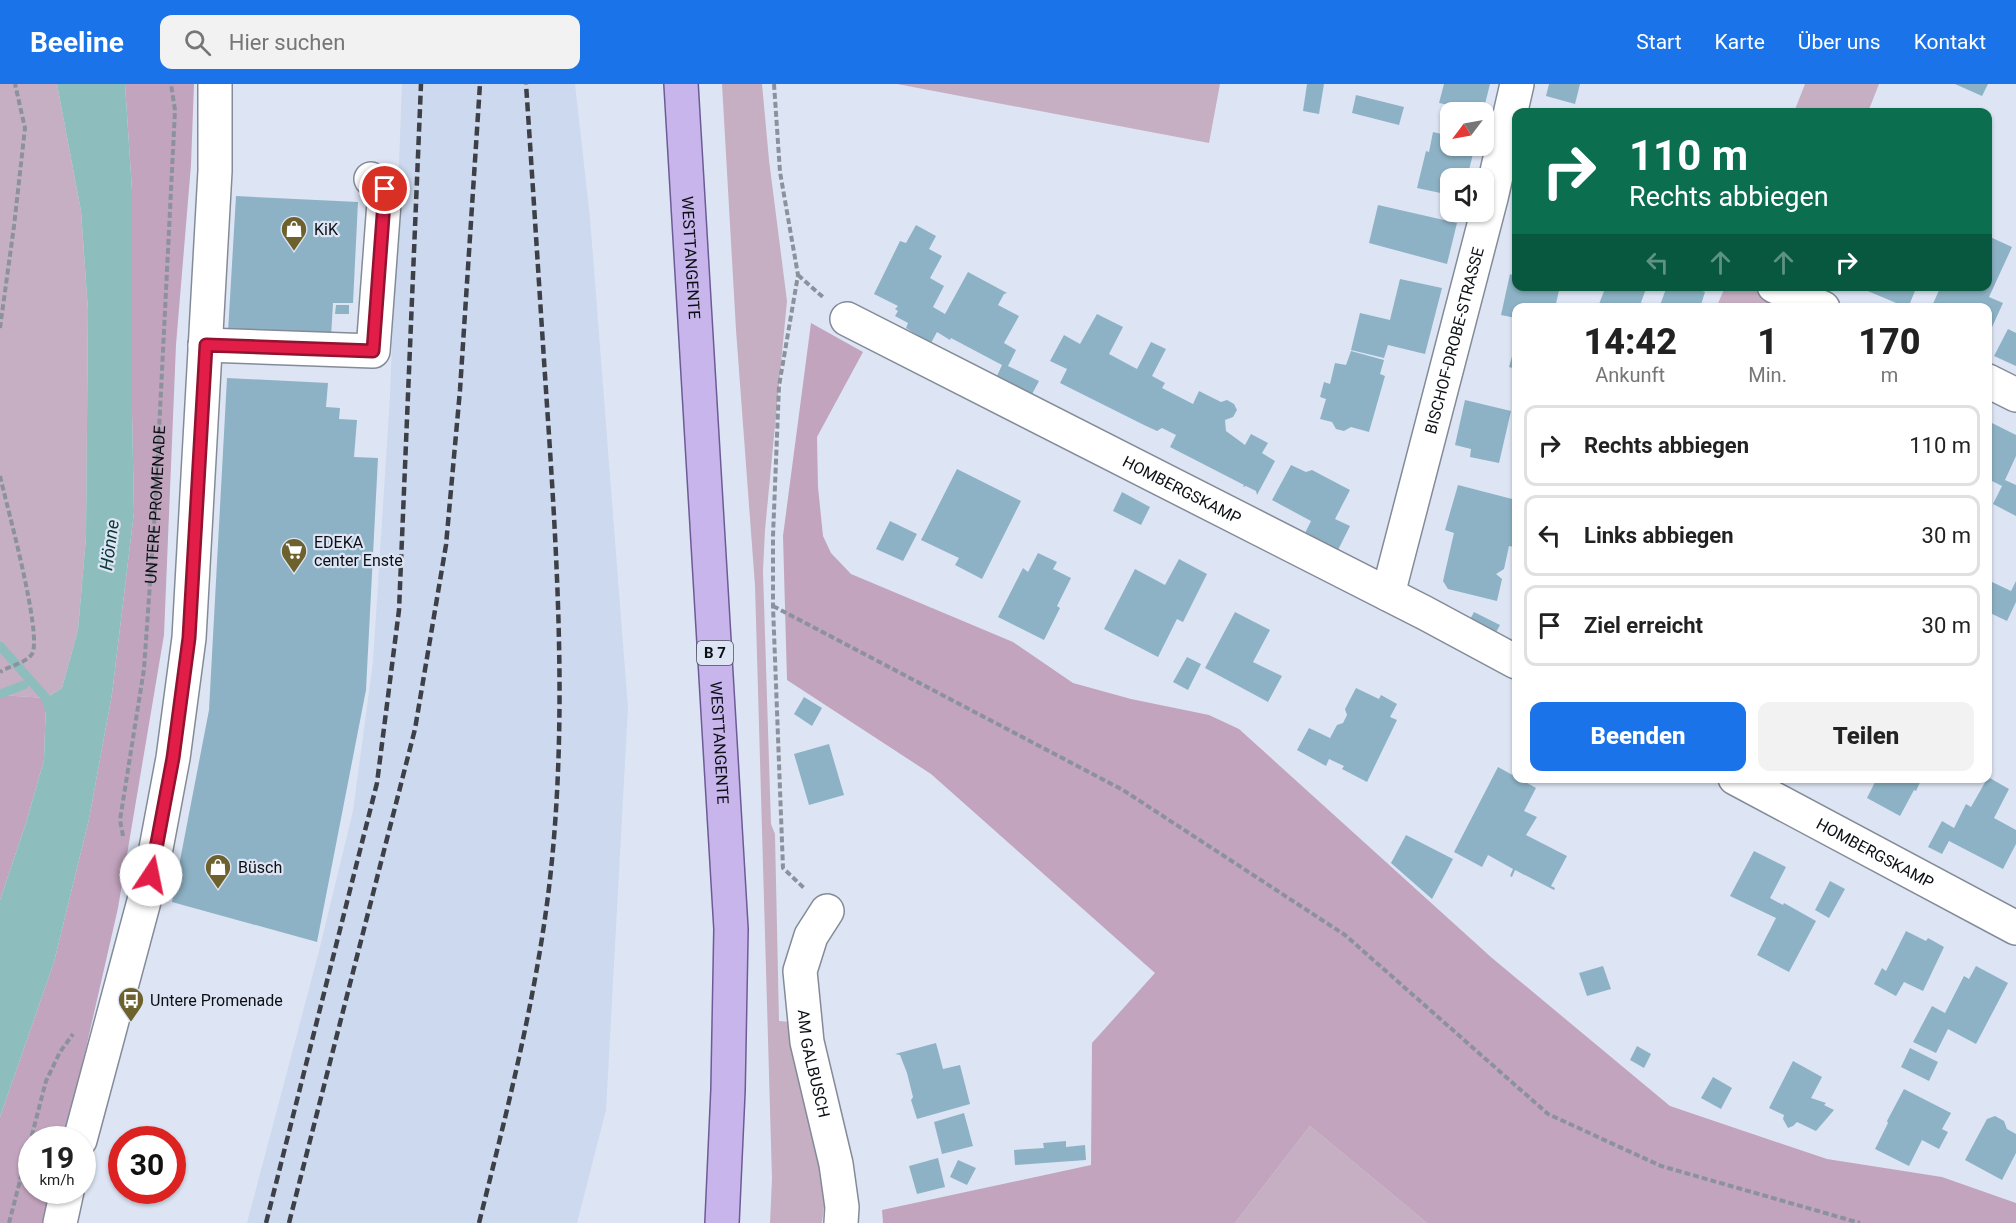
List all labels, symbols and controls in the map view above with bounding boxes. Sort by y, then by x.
search box [160,15,580,69]
text: Beeline [30,26,124,59]
icon: search [181,26,214,59]
text: Hier suchen [229,30,345,55]
text: Start [1636,30,1682,54]
text: Karte [1715,30,1765,54]
text: Über uns [1798,30,1881,54]
text: Kontakt [1914,30,1986,54]
north arrow [1440,102,1494,156]
map controls [1440,102,1494,222]
text: 110 m [1629,131,1748,180]
icon: right [1530,132,1608,210]
pin [359,163,410,214]
button: sound [1440,168,1494,222]
icon: arrive [368,172,401,205]
text: Rechts abbiegen [1629,181,1829,213]
street label: WESTTANGENTE [678,196,704,320]
shop icon: KiK [279,214,309,252]
place label: KiK [314,220,339,239]
street label: BISCHOF-DROBE-STRASSE [1421,245,1487,436]
icon: left [1641,246,1674,279]
icon: ahead [1704,246,1737,279]
icon: ahead [1767,246,1800,279]
icon: right [1830,246,1863,279]
text: 14:42 [1583,321,1677,363]
text: 1 [1757,321,1778,363]
text: 170 [1858,321,1921,363]
text: Ankunft [1595,363,1665,387]
text: Min. [1748,363,1787,387]
text: m [1881,363,1898,387]
street label: UNTERE PROMENADE [140,425,169,584]
icon: right [1533,429,1566,462]
text: Rechts abbiegen [1584,433,1749,458]
text: 110 m [1909,433,1971,458]
street label: HOMBERGSKAMP [1120,451,1245,527]
water label: Hönne [95,518,123,572]
icon: left [1533,519,1566,552]
text: Links abbiegen [1584,523,1734,548]
text: 30 m [1922,523,1971,548]
place label: EDEKA center Enste [314,533,403,570]
supermarket icon: EDEKA center Enste [279,536,309,574]
icon: arrive [1533,609,1566,642]
text: Ziel erreicht [1584,613,1703,638]
text: 30 m [1922,613,1971,638]
road number: B 7 [697,641,733,665]
street label: WESTTANGENTE [707,681,733,805]
button: Beenden [1530,702,1746,771]
button: Teilen [1758,702,1974,771]
street label: HOMBERGSKAMP [1813,814,1937,892]
position arrow [119,843,183,907]
shop icon: Büsch [203,852,233,890]
place label: Büsch [238,858,282,877]
bus stop icon: Untere Promenade [116,985,146,1023]
place label: Untere Promenade [150,991,283,1010]
street label: AM GALBUSCH [794,1008,834,1119]
speed limit sign: 30 [108,1126,186,1204]
text: 19 [40,1140,74,1175]
text: km/h [39,1171,75,1189]

